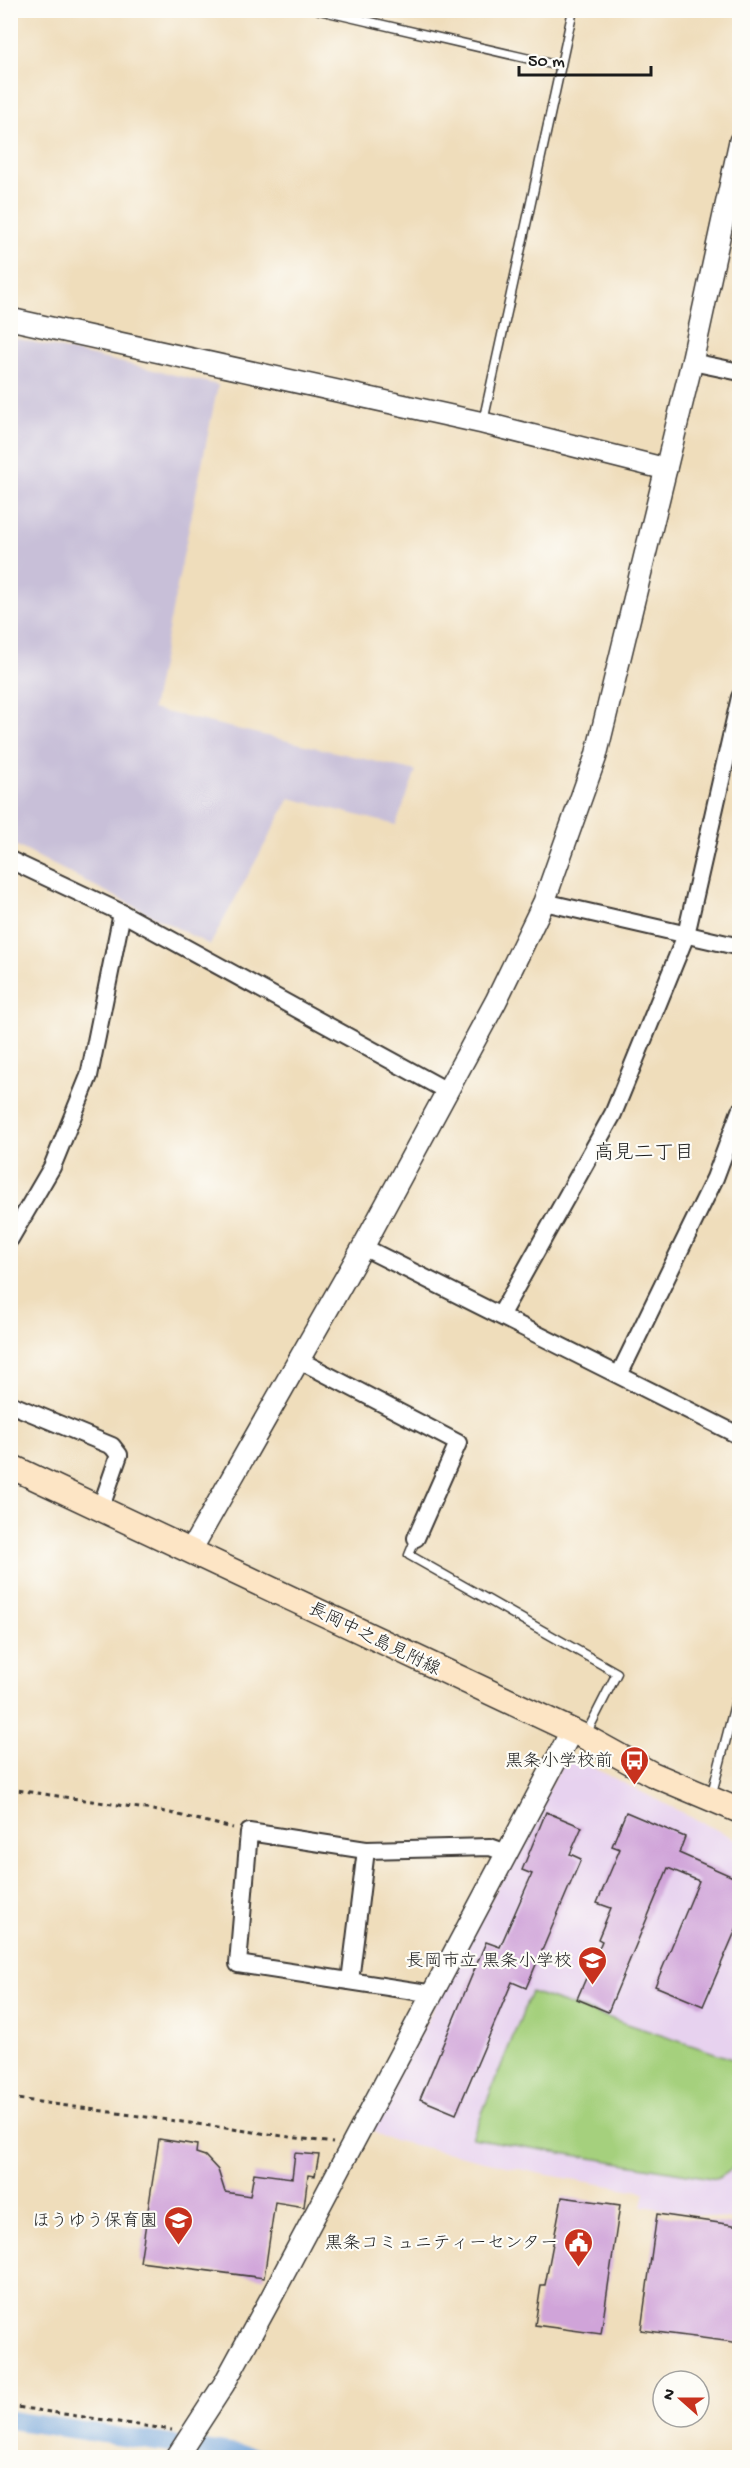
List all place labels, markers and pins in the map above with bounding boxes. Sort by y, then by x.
bus stop icon: 黒条小学校前 [618,1744,650,1786]
place label: 黒条小学校前 [505,1751,613,1773]
school or university icon: 長岡市立 黒条小学校 [577,1944,609,1986]
place label: 長岡市立 黒条小学校 [406,1951,572,1973]
school or university icon: ほうゆう保育園 [163,2204,195,2246]
place label: ほうゆう保育園 [32,2211,158,2233]
public building icon: 黒条コミュニティーセンター [563,2226,595,2268]
place label: 黒条コミュニティーセンター [325,2233,558,2255]

